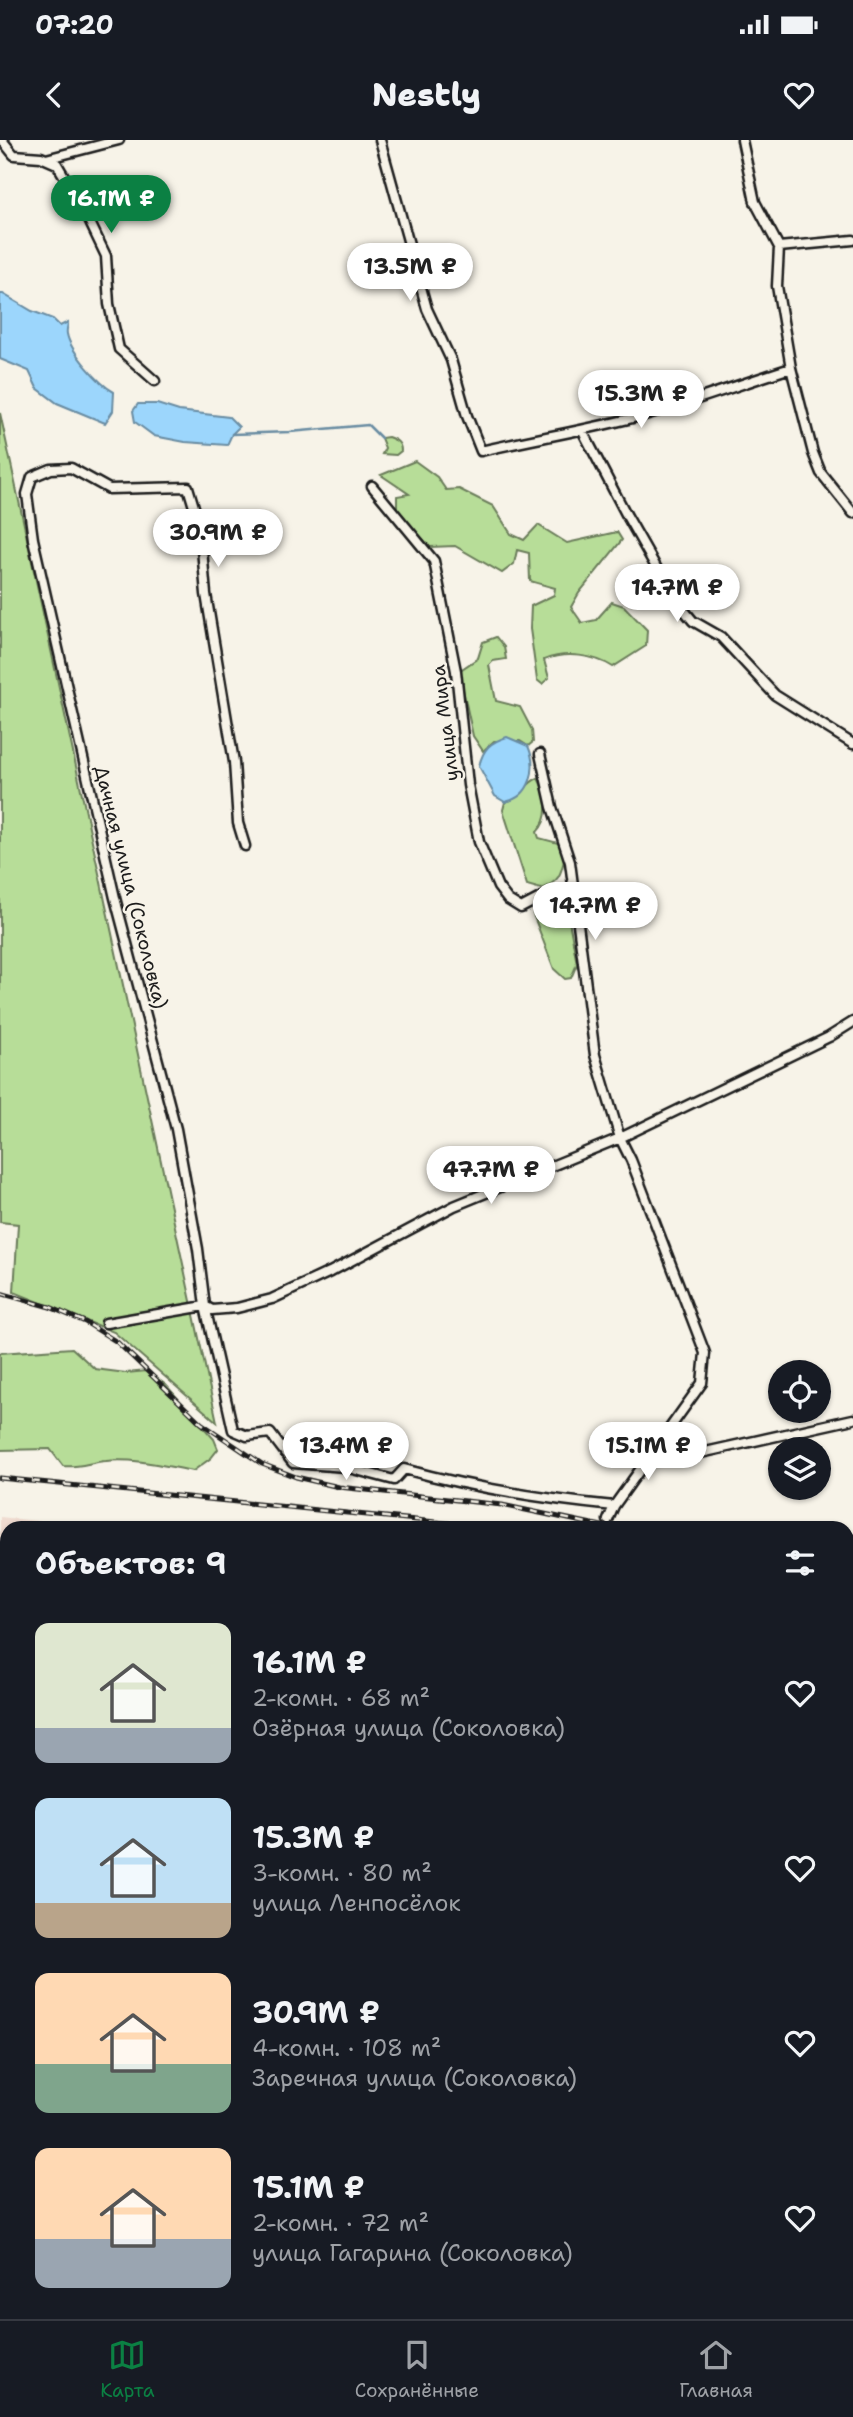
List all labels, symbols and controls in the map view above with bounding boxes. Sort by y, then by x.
text: 07:20 [35,7,114,42]
text: Nestly [372,73,481,116]
icon: back [35,76,73,114]
icon: heart [780,76,818,114]
pin: 16.1M ₽ [46,176,176,235]
text: 16.1M ₽ [67,183,155,213]
pin: 13.5M ₽ [345,244,475,303]
text: 13.5M ₽ [363,251,457,281]
pin: 15.3M ₽ [576,370,706,430]
text: 15.3M ₽ [594,378,688,408]
pin: 30.9M ₽ [153,510,283,569]
text: 30.9M ₽ [169,517,267,547]
pin: 14.7M ₽ [612,564,742,624]
text: 14.7M ₽ [631,572,723,602]
street label: улица Мира [425,663,465,783]
street label: Дачная улица (Соколовка) [89,763,173,1011]
pin: 14.7M ₽ [530,882,660,942]
text: 14.7M ₽ [549,890,641,920]
pin: 47.7M ₽ [426,1146,556,1206]
text: 47.7M ₽ [442,1154,540,1184]
map controls [768,1360,831,1500]
button: locate [768,1360,831,1423]
pin: 13.4M ₽ [281,1422,411,1482]
pin: 15.1M ₽ [583,1422,713,1482]
text: 13.4M ₽ [299,1430,393,1460]
text: 15.1M ₽ [605,1430,691,1460]
button: layers [768,1437,831,1500]
text: Объектов: 9 [35,1543,227,1584]
icon: filters [781,1544,819,1582]
text: 16.1M ₽ [252,1642,367,1683]
icon: home [91,1651,175,1735]
icon: heart [781,1674,819,1712]
text: 2-комн. · 68 m² [252,1683,430,1713]
text: Озёрная улица (Соколовка) [252,1713,565,1743]
text: 15.3M ₽ [252,1817,374,1858]
icon: home [91,1826,175,1910]
icon: heart [781,1849,819,1887]
text: 3-комн. · 80 m² [252,1858,432,1888]
text: улица Ленпосёлок [252,1888,461,1918]
text: 30.9M ₽ [252,1992,380,2033]
icon: home [91,2001,175,2085]
icon: heart [781,2024,819,2062]
text: 4-комн. · 108 m² [252,2033,441,2063]
text: Заречная улица (Соколовка) [252,2063,577,2093]
text: 15.1M ₽ [252,2167,365,2208]
icon: home [91,2176,175,2260]
icon: heart [781,2199,819,2237]
text: 2-комн. · 72 m² [252,2208,429,2238]
text: улица Гагарина (Соколовка) [252,2238,573,2268]
tab: Карта [100,2336,155,2403]
tab: Сохранённые [355,2336,479,2403]
tab: Главная [679,2336,753,2403]

